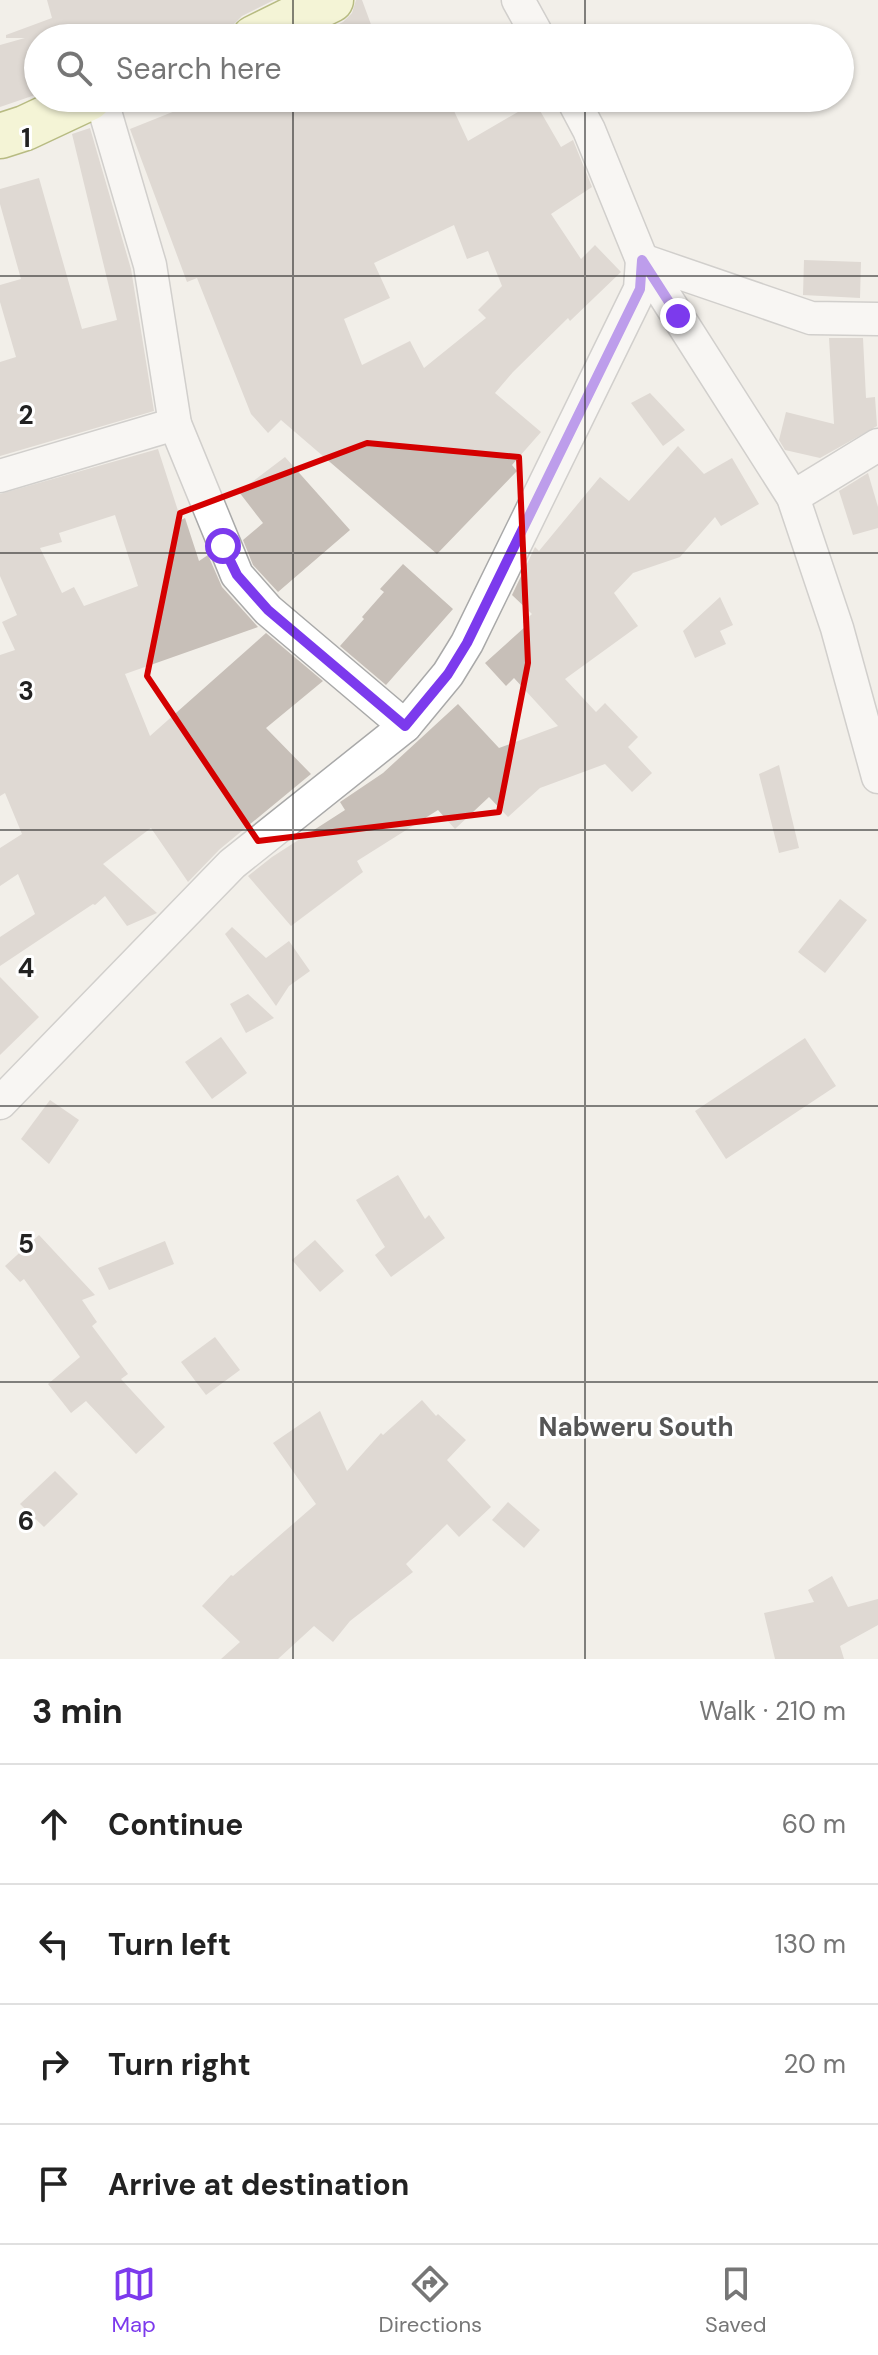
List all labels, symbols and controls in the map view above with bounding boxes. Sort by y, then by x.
search box [24,24,854,112]
icon: search [52,46,96,90]
text: Search here [116,49,282,88]
text: 1 [21,121,31,155]
route end [660,298,696,334]
text: 2 [18,398,34,432]
route start [205,528,241,564]
text: 3 [18,674,34,708]
text: 4 [18,951,34,985]
text: 5 [18,1227,34,1261]
district label: Nabweru South [539,1410,733,1444]
text: 6 [18,1504,34,1538]
text: 3 min [32,1689,123,1734]
text: Walk · 210 m [699,1694,846,1728]
icon: ahead [32,1802,76,1846]
text: Continue [108,1805,243,1844]
text: 60 m [782,1807,846,1841]
icon: left [32,1922,76,1966]
text: Turn left [108,1925,231,1964]
text: 130 m [775,1927,846,1961]
icon: right [32,2042,76,2086]
text: Turn right [108,2045,251,2084]
text: 20 m [783,2047,846,2081]
icon: arrive [32,2162,76,2206]
text: Arrive at destination [108,2165,409,2204]
tab: Map [111,2262,156,2339]
tab: Directions [379,2262,482,2339]
tab: Saved [705,2262,767,2339]

